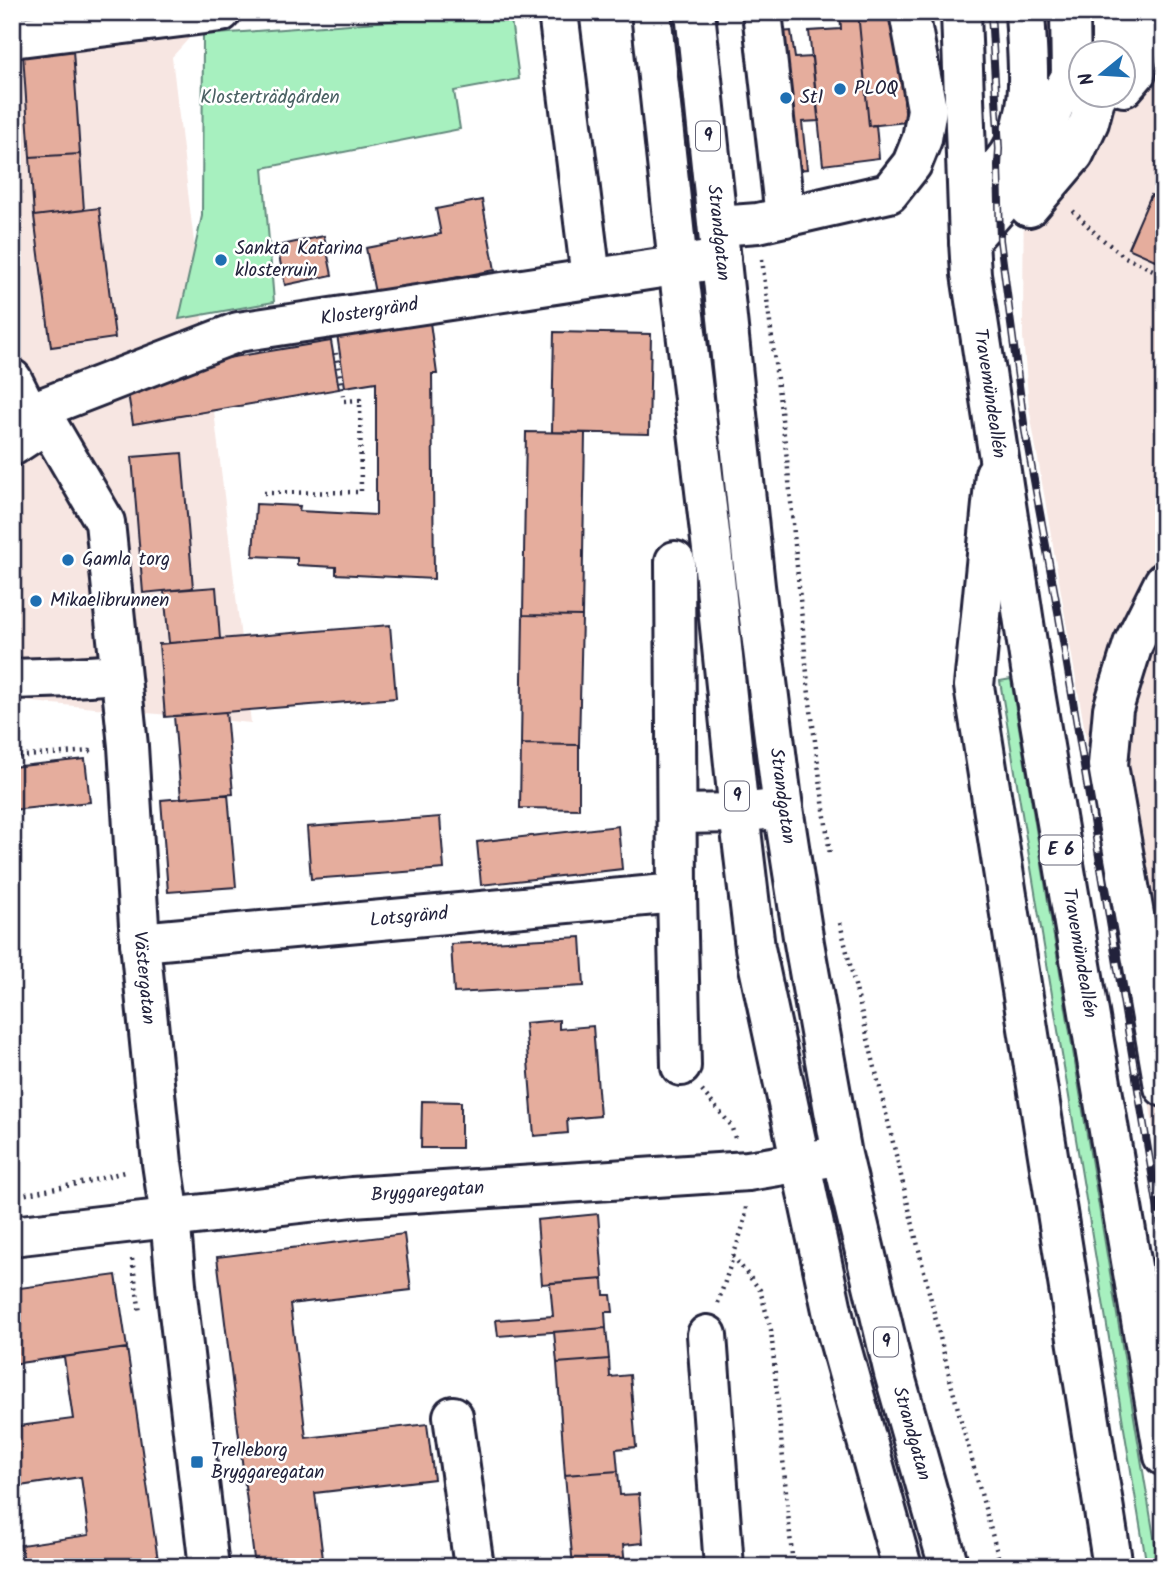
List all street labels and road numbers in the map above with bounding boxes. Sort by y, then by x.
road number: 9 [696,121,720,150]
street label: Strandgatan [698,183,738,282]
street label: Klostergränd [318,290,421,334]
street label: Travemündeallén [964,327,1014,461]
street label: Strandgatan [761,746,803,846]
road number: 9 [725,782,749,810]
road number: E 6 [1040,836,1082,864]
street label: Travemündeallén [1053,886,1105,1021]
street label: Lotsgränd [368,899,450,936]
street label: Västergatan [124,930,163,1026]
street label: Bryggaregatan [370,1173,485,1211]
road number: 9 [874,1328,898,1357]
street label: Strandgatan [884,1383,939,1484]

